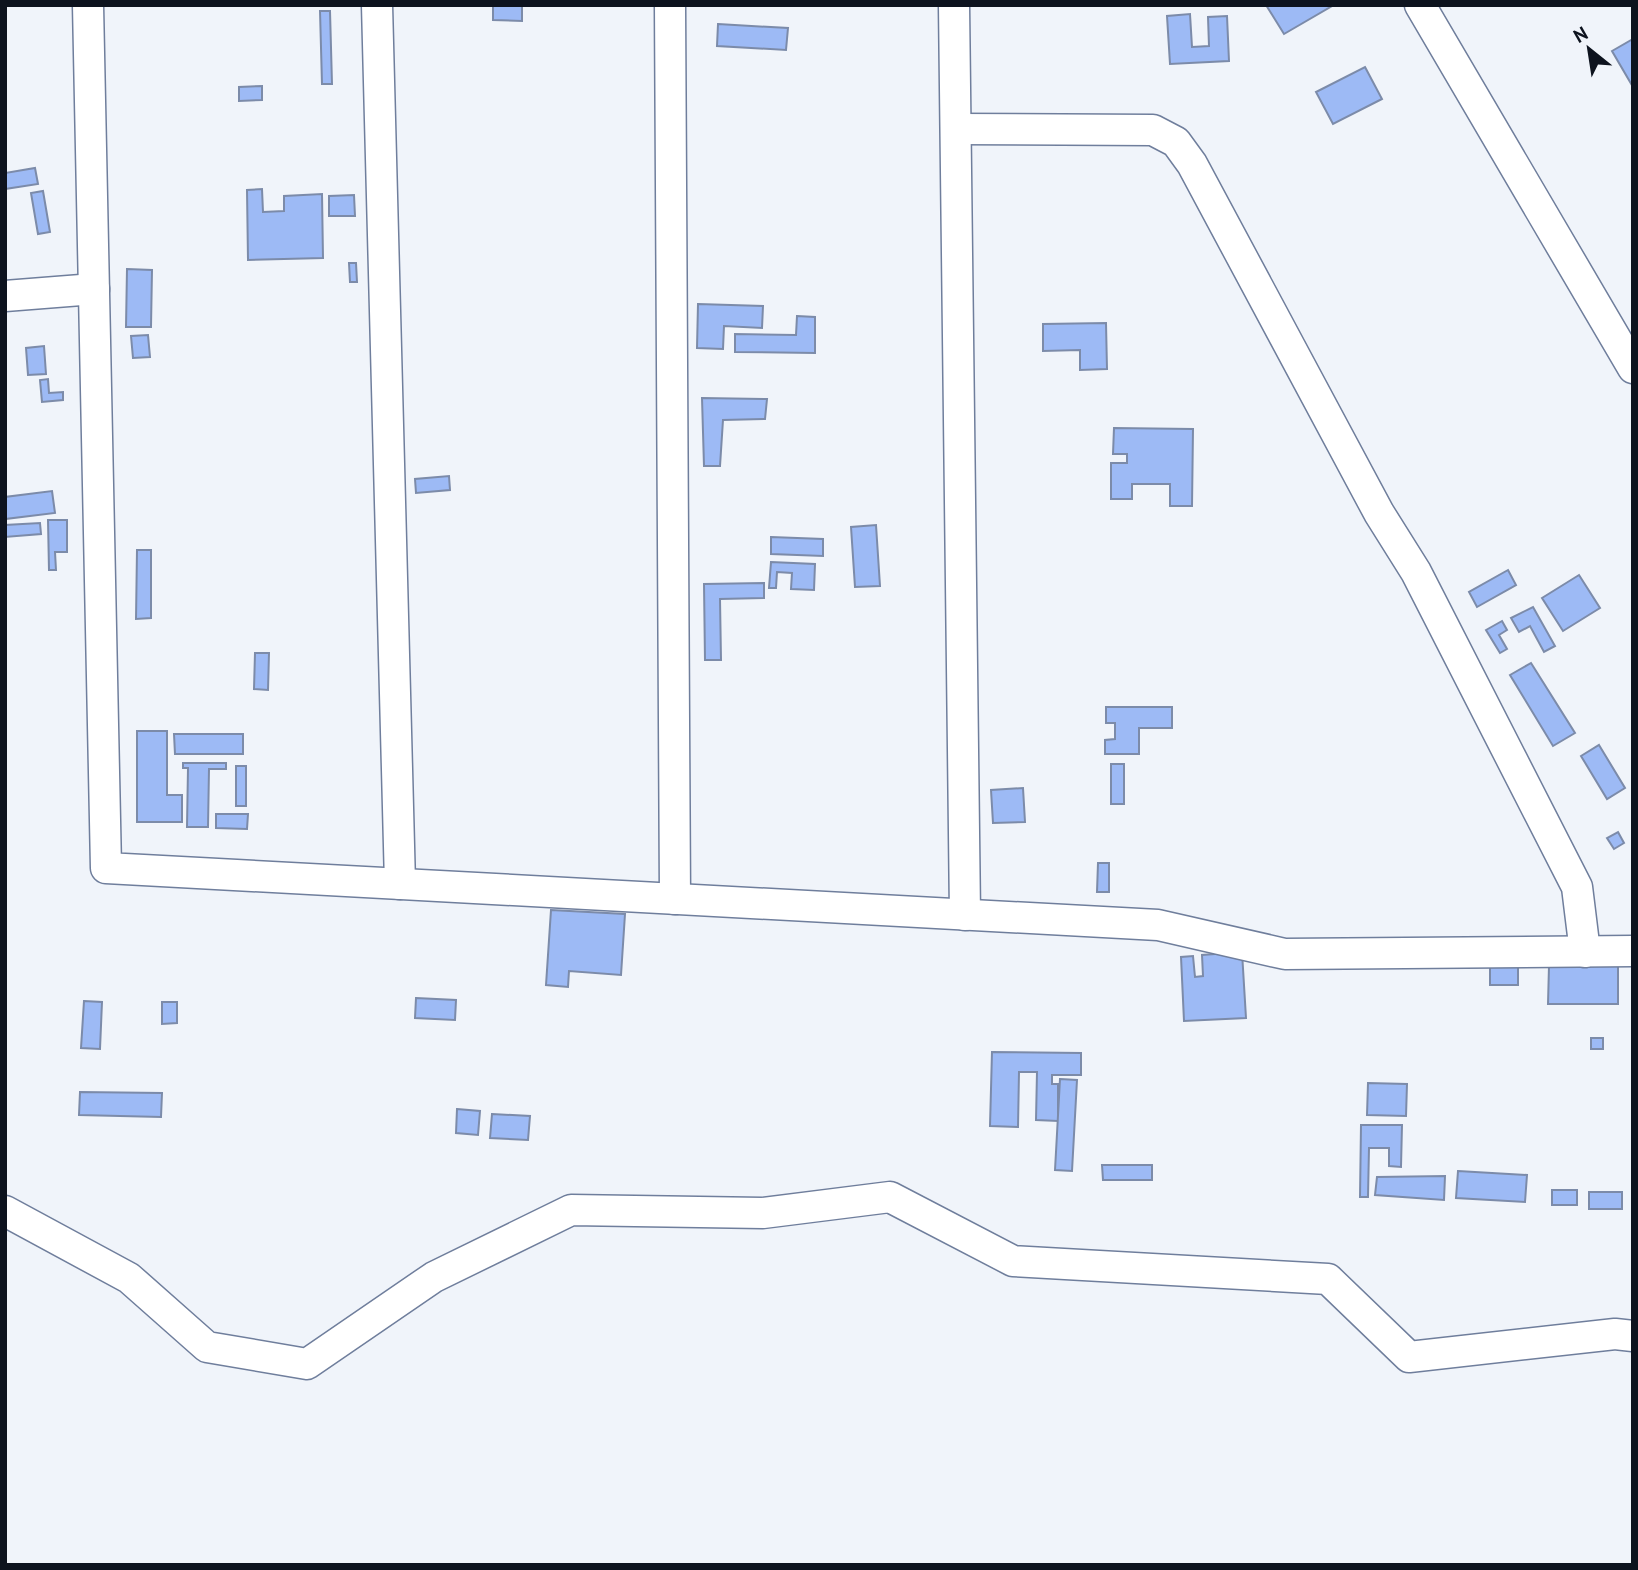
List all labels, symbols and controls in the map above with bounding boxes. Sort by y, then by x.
north arrow [1554,14,1624,84]
text: N [1569,21,1592,48]

